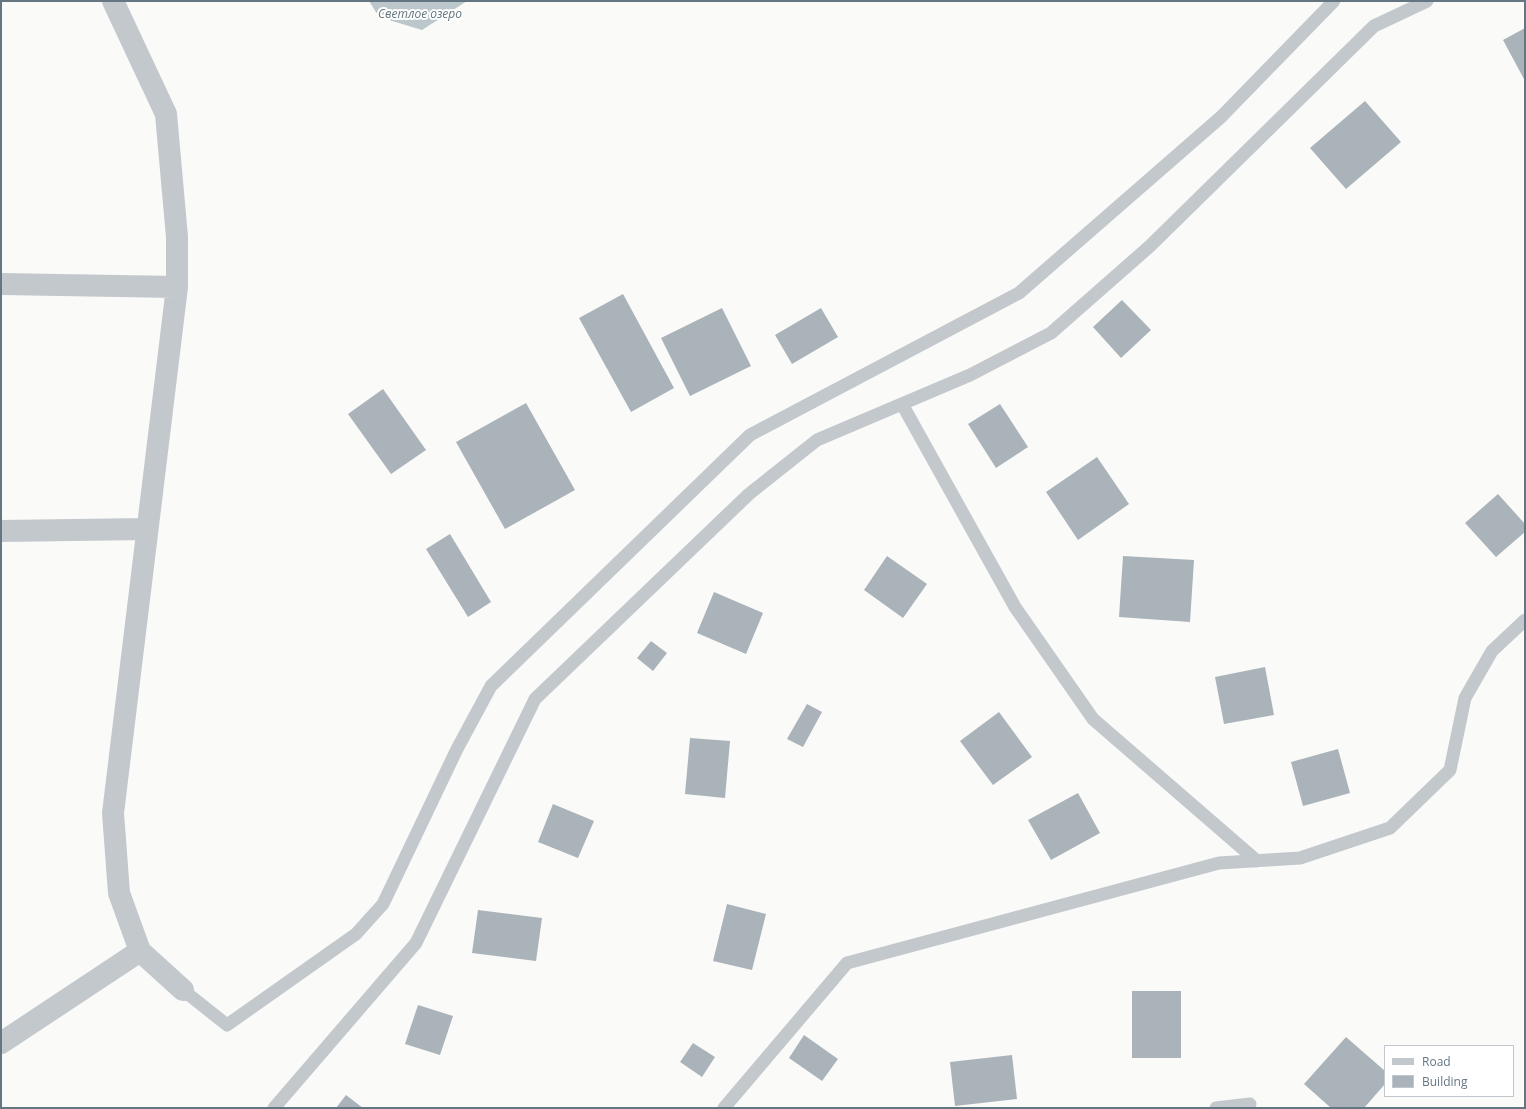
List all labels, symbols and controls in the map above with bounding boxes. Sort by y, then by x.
water label: Светлое озеро [378,8,462,22]
legend [1384,1045,1514,1097]
text: Road [1422,1053,1451,1070]
text: Building [1422,1073,1467,1090]

